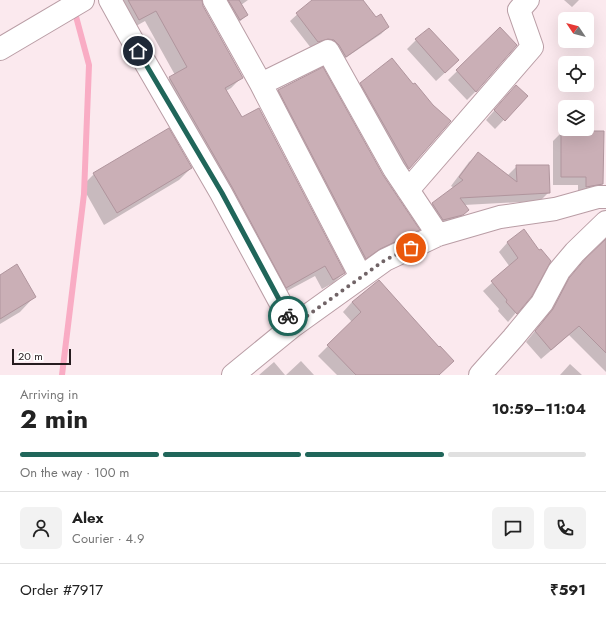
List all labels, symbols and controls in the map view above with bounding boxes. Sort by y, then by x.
north arrow [558,12,594,48]
map controls [558,12,594,136]
pin [121,34,155,68]
icon: home [127,40,149,62]
button: locate [558,56,594,92]
button: layers [558,100,594,136]
pin [394,231,428,265]
icon: bag [400,237,422,259]
courier [268,296,308,336]
icon: bike [277,305,299,327]
scale bar [12,347,71,366]
text: 20 m [18,348,43,364]
text: Arriving in [20,385,78,404]
text: 10:59–11:04 [492,398,586,420]
text: 2 min [20,400,88,438]
text: On the way · 100 m [20,463,129,482]
button: person [20,507,62,549]
text: Alex [72,507,103,529]
button: chat [492,507,534,549]
button: phone [544,507,586,549]
text: Courier · 4.9 [72,529,145,548]
text: Order #7917 [20,579,103,601]
text: ₹591 [550,579,586,601]

